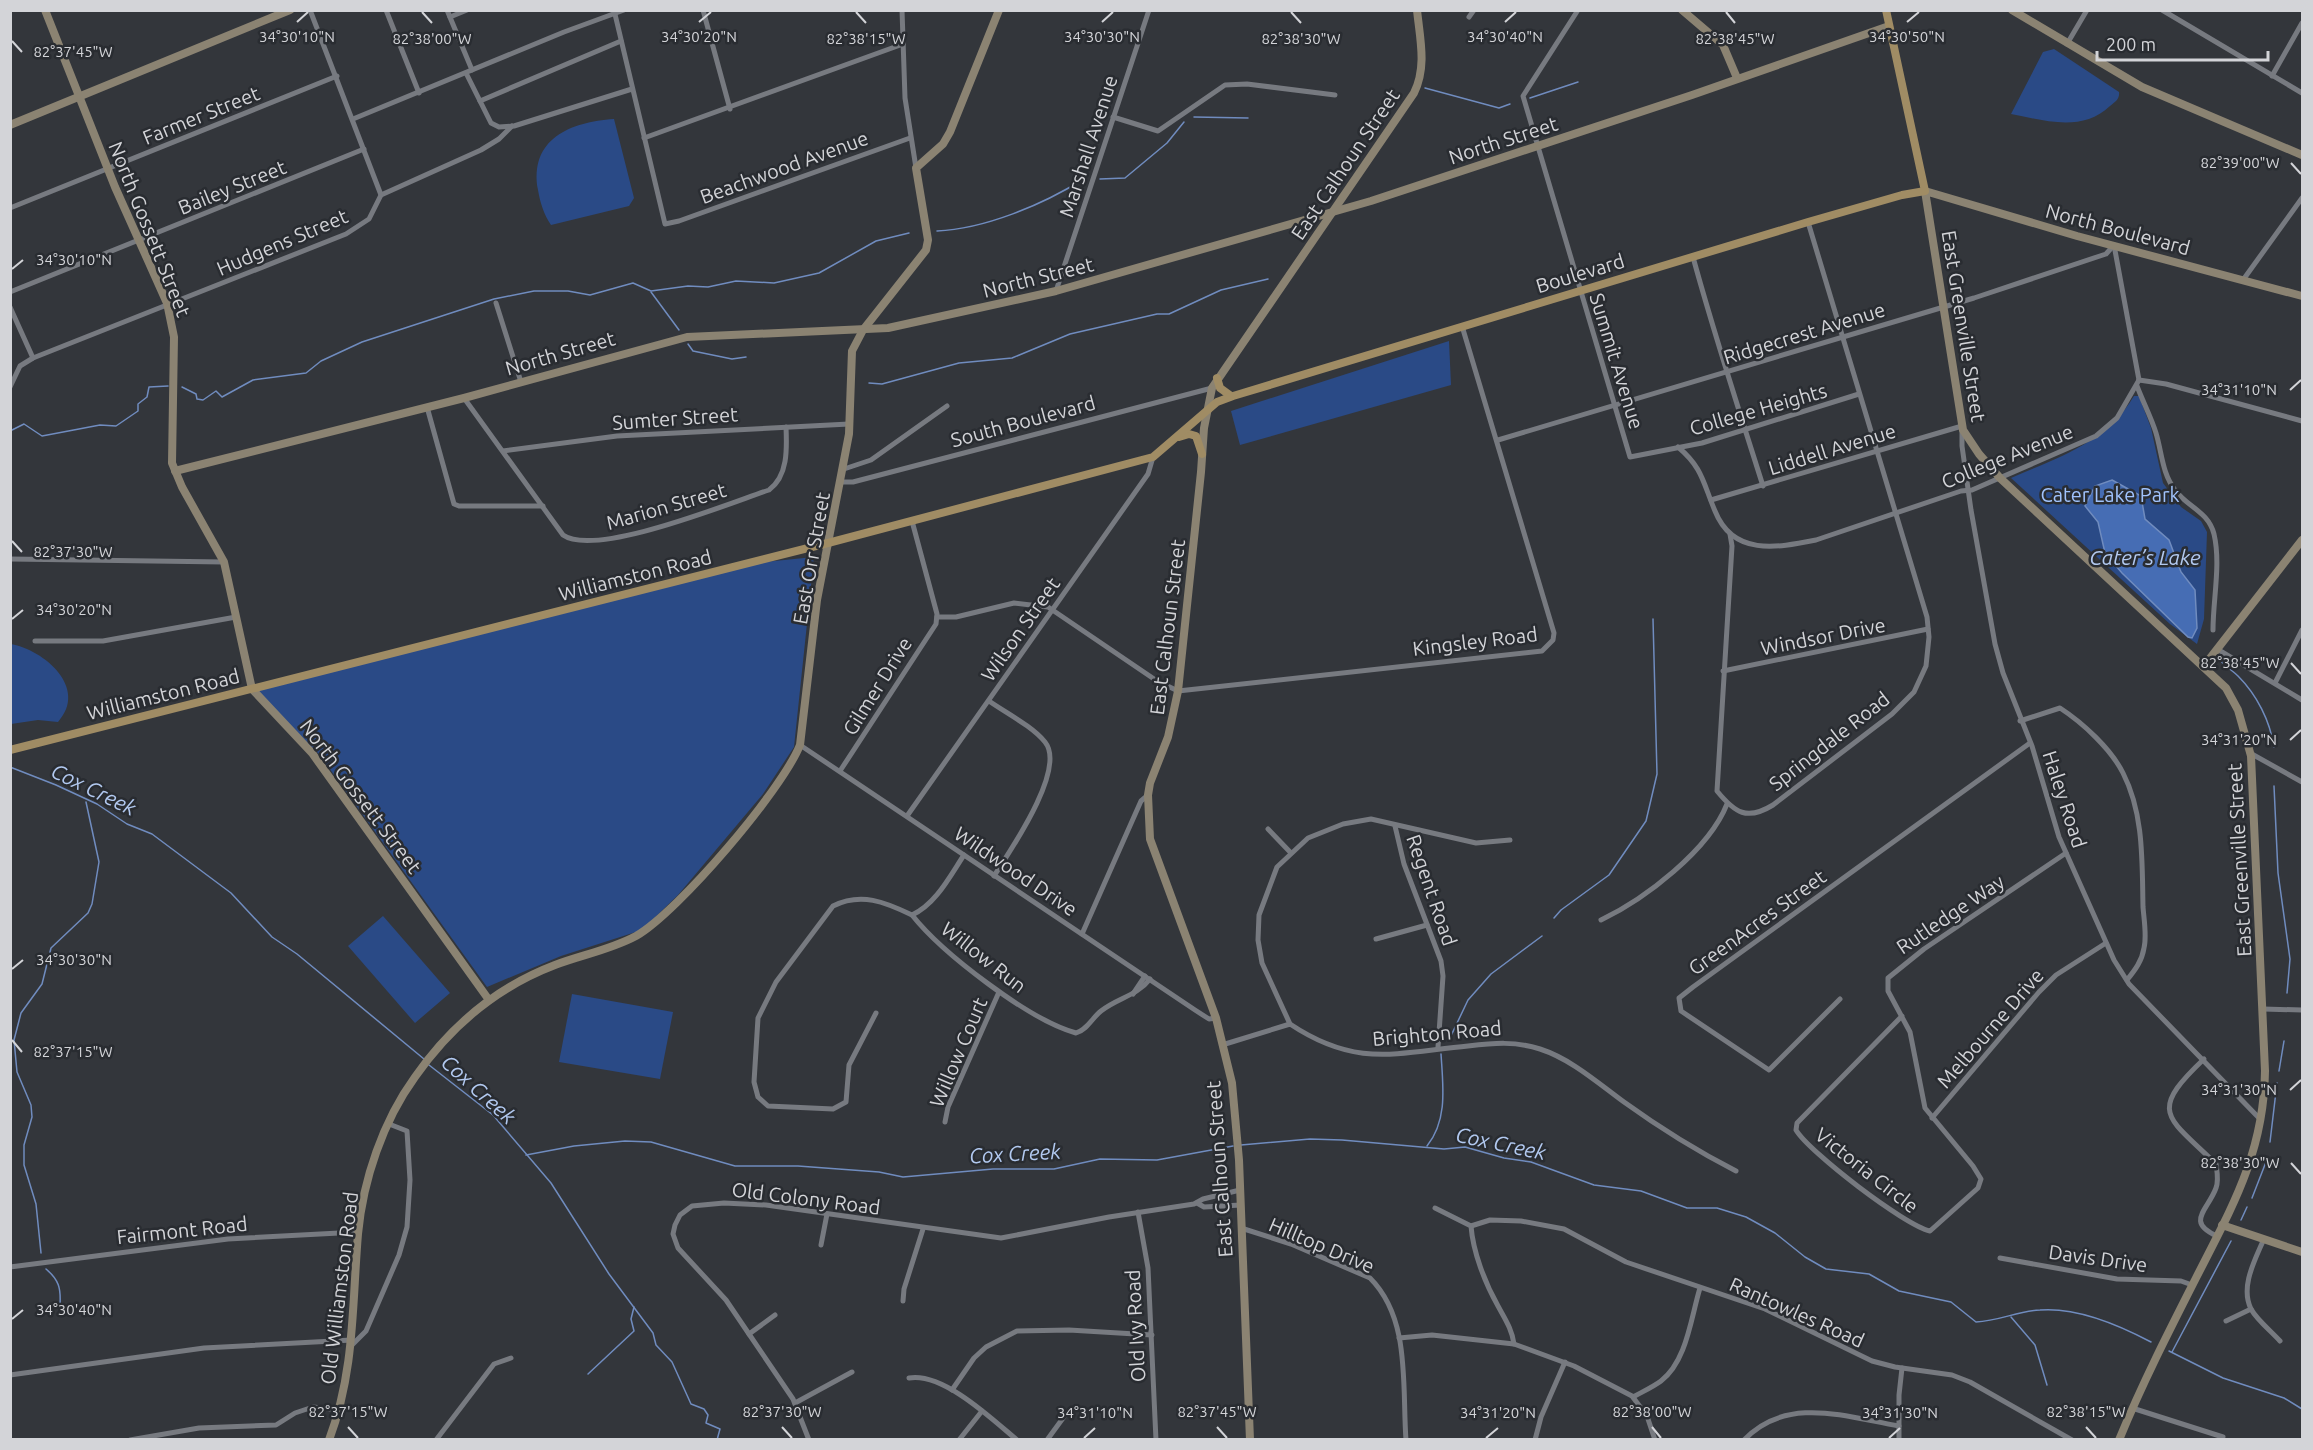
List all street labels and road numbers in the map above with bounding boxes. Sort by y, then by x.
street label: Marshall Avenue [1054,72,1122,220]
street label: Farmer Street [139,81,263,149]
street label: East Calhoun Street [1286,84,1404,244]
street label: North Street [1446,112,1561,168]
street label: Beachwood Avenue [697,126,871,208]
street label: North Gossett Street [104,138,196,320]
street label: Bailey Street [175,155,289,219]
street label: North Boulevard [2043,199,2193,259]
street label: Hudgens Street [213,204,351,280]
street label: East Greenville Street [1938,229,1991,423]
street label: Boulevard [1533,249,1627,297]
street label: North Street [980,252,1096,302]
street label: Summit Avenue [1585,290,1649,432]
street label: Ridgecrest Avenue [1720,297,1888,369]
street label: North Street [502,326,618,380]
street label: College Heights [1687,378,1829,440]
street label: South Boulevard [948,391,1098,451]
street label: Sumter Street [611,402,739,434]
street label: Liddell Avenue [1766,419,1898,479]
street label: College Avenue [1938,419,2076,493]
street label: Marion Street [603,478,729,534]
street label: East Orr Street [788,490,834,626]
street label: East Calhoun Street [1145,538,1189,716]
street label: Williamston Road [556,545,714,605]
street label: Wilson Street [976,573,1064,685]
street label: Windsor Drive [1759,613,1887,659]
street label: Kingsley Road [1411,622,1539,660]
street label: Gilmer Drive [838,633,916,739]
street label: Williamston Road [84,664,242,724]
street label: Springdale Road [1764,687,1894,795]
street label: North Gossett Street [296,714,427,878]
street label: Haley Road [2038,747,2092,851]
street label: East Greenville Street [2222,763,2256,957]
street label: Wildwood Drive [950,821,1082,921]
street label: Regent Road [1402,831,1462,949]
street label: GreenAcres Street [1684,864,1830,980]
street label: Rutledge Way [1892,869,2008,958]
street label: Willow Run [937,917,1031,997]
street label: Melbourne Drive [1932,964,2048,1092]
street label: Willow Court [925,994,991,1110]
street label: Brighton Road [1371,1016,1503,1050]
street label: East Calhoun Street [1201,1080,1237,1258]
street label: Victoria Circle [1811,1123,1923,1217]
street label: Old Colony Road [730,1177,882,1219]
street label: Old Williamston Road [316,1190,362,1386]
street label: Fairmont Road [115,1212,249,1248]
street label: Hilltop Drive [1266,1212,1378,1278]
street label: Davis Drive [2047,1240,2149,1276]
street label: Old Ivy Road [1121,1269,1149,1383]
street label: Rantowles Road [1726,1272,1868,1352]

